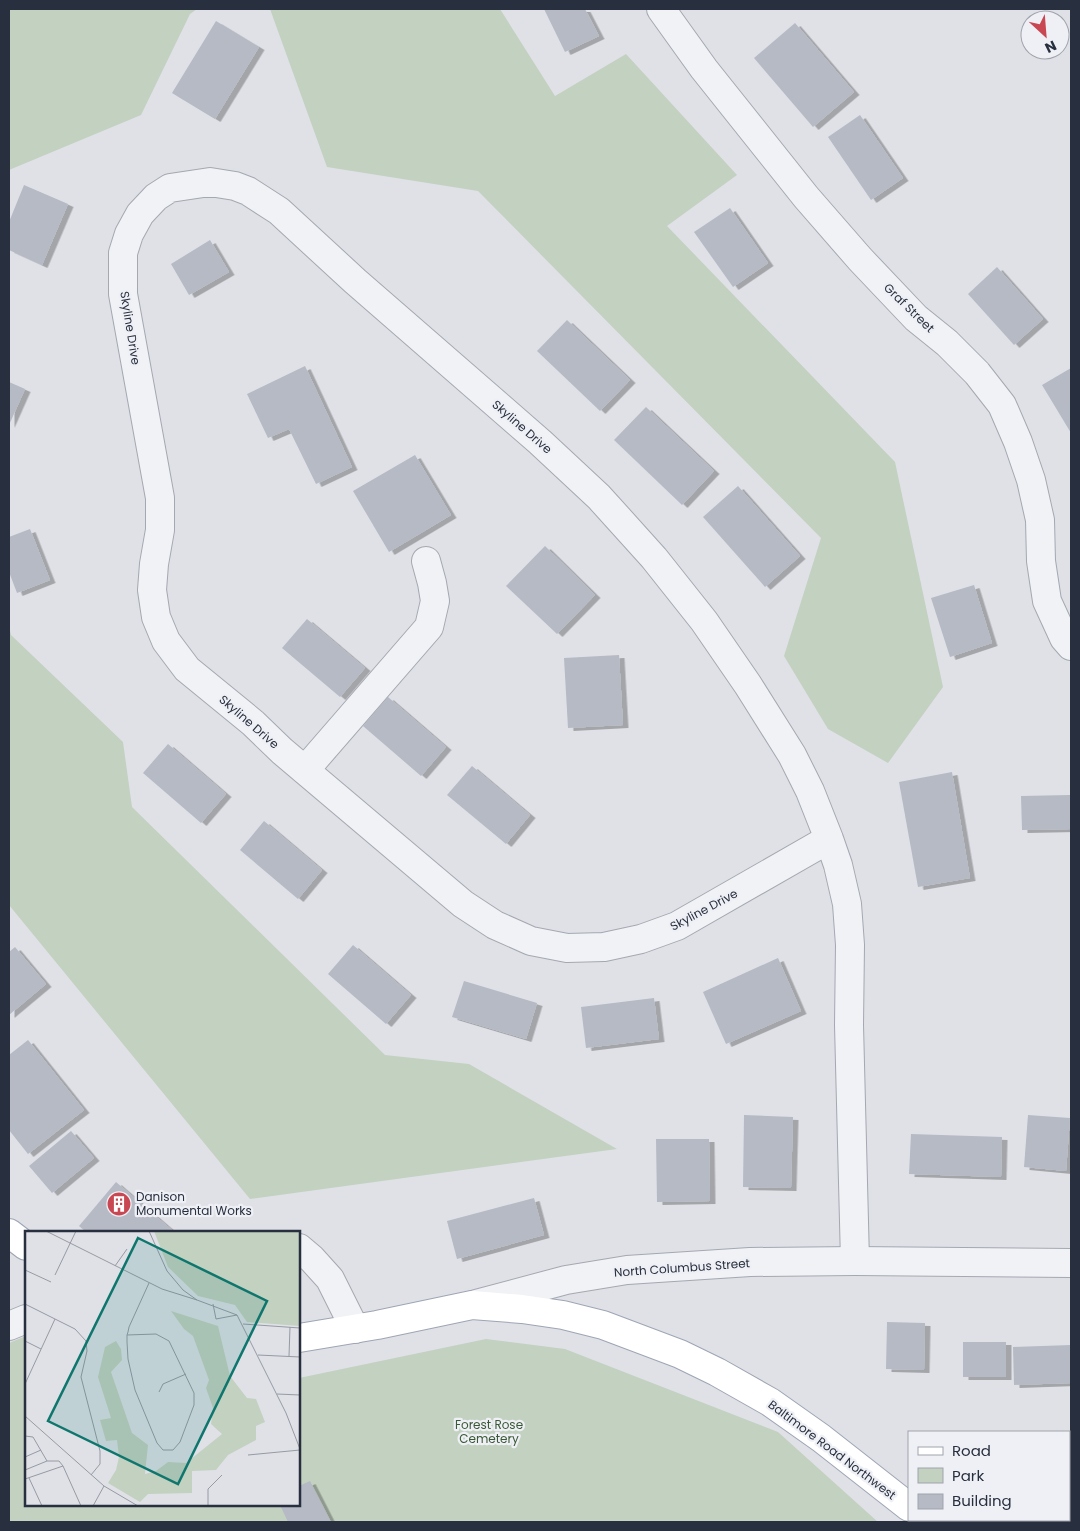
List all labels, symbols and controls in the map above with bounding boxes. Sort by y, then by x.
north arrow [1020,10,1070,60]
text: N [1042,35,1060,58]
street label: Graf Street [880,279,938,336]
street label: Skyline Drive [116,290,145,366]
street label: Skyline Drive [489,396,556,457]
street label: Skyline Drive [216,691,283,752]
street label: Skyline Drive [667,885,741,935]
place label: Danison Monumental Works [136,1188,252,1219]
building icon: Danison Monumental Works [106,1191,132,1217]
inset map [25,1231,300,1506]
street label: North Columbus Street [613,1254,750,1281]
street label: Baltimore Road Northwest [765,1396,900,1503]
park label: Forest Rose Cemetery [455,1416,523,1447]
legend [908,1431,1070,1521]
text: Road [952,1440,991,1461]
text: Park [952,1465,984,1486]
text: Building [952,1490,1012,1511]

